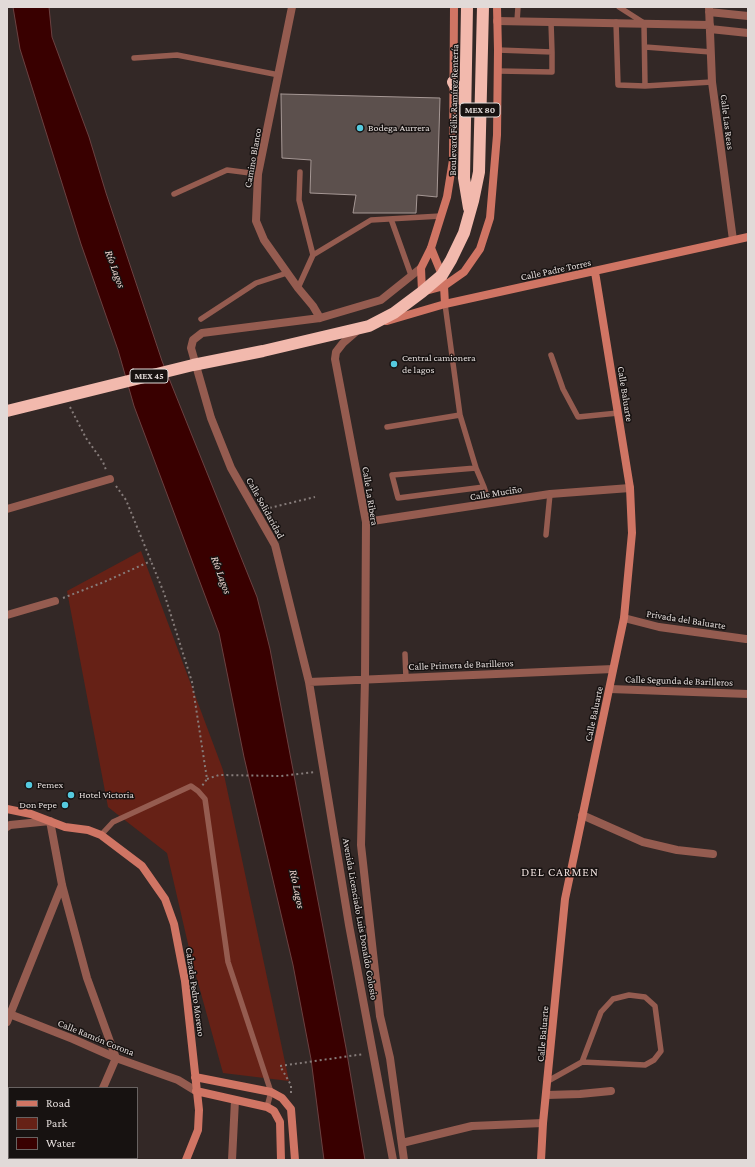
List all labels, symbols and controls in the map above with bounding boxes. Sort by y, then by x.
street label: Boulevard Félix Ramírez Rentería [447,44,461,176]
street label: Calle Las Reas [718,94,736,150]
road number: MEX 80 [460,103,500,117]
place label: Bodega Aurrera [368,122,430,134]
marker: Bodega Aurrera [355,123,365,133]
street label: Camino Blanco [242,127,264,189]
water label: Río Lagos [102,248,128,290]
street label: Calle Padre Torres [520,257,592,283]
place label: Central camionera de lagos [402,352,476,376]
marker: Central camionera de lagos [389,359,399,369]
street label: Calle Baluarte [615,365,635,423]
road number: MEX 45 [130,369,168,383]
street label: Calle La Ribera [359,466,381,526]
street label: Calle Solidaridad [243,475,287,541]
street label: Calle Muciño [469,483,523,503]
water label: Río Lagos [208,554,234,596]
street label: Privada del Baluarte [645,608,727,632]
street label: Calle Primera de Barilleros [408,657,514,673]
street label: Calle Segunda de Barilleros [625,673,733,689]
street label: Calle Baluarte [582,685,606,743]
place label: Pemex [37,779,63,791]
marker: Pemex [24,780,34,790]
place label: Hotel Victoria [79,789,134,801]
marker: Hotel Victoria [66,790,76,800]
place label: Don Pepe [19,799,57,811]
marker: Don Pepe [60,800,70,810]
street label: Avenida Licenciado Luis Donaldo Colosio [340,837,380,1001]
district label: DEL CARMEN [521,865,599,879]
water label: Río Lagos [286,868,308,910]
street label: Calzada Pedro Moreno [183,947,207,1037]
street label: Calle Baluarte [535,1006,551,1062]
street label: Calle Ramón Corona [56,1017,136,1059]
legend [8,1087,138,1159]
text: Road [46,1096,70,1110]
text: Park [46,1116,67,1130]
text: Water [46,1136,75,1150]

